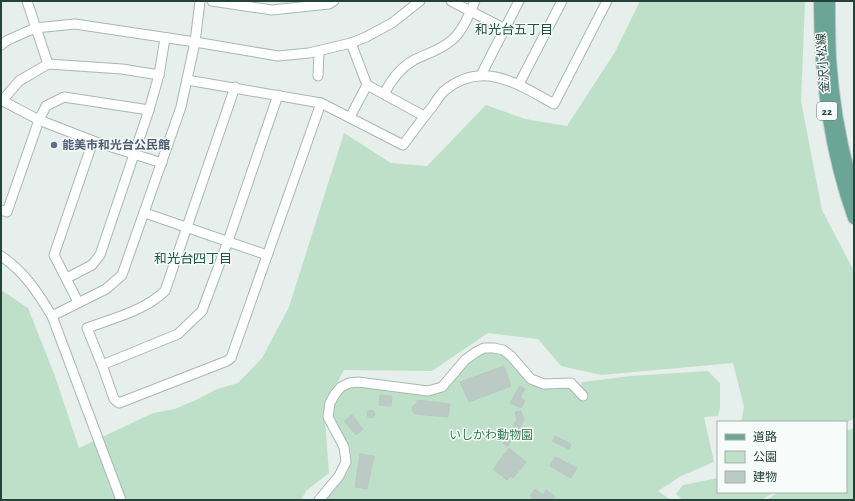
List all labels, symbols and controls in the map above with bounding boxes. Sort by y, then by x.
district label: 和光台五丁目 [475,23,553,37]
street label: 金沢小松線 [814,33,831,93]
road number: 22 [817,102,837,120]
place label: 能美市和光台公民館 [62,138,170,151]
marker: 能美市和光台公民館 [49,140,59,150]
district label: 和光台四丁目 [154,252,232,266]
legend [717,421,847,493]
park label: いしかわ動物園 [449,428,533,441]
text: 道路 [753,430,777,443]
text: 公園 [753,451,777,463]
text: 建物 [753,470,777,483]

